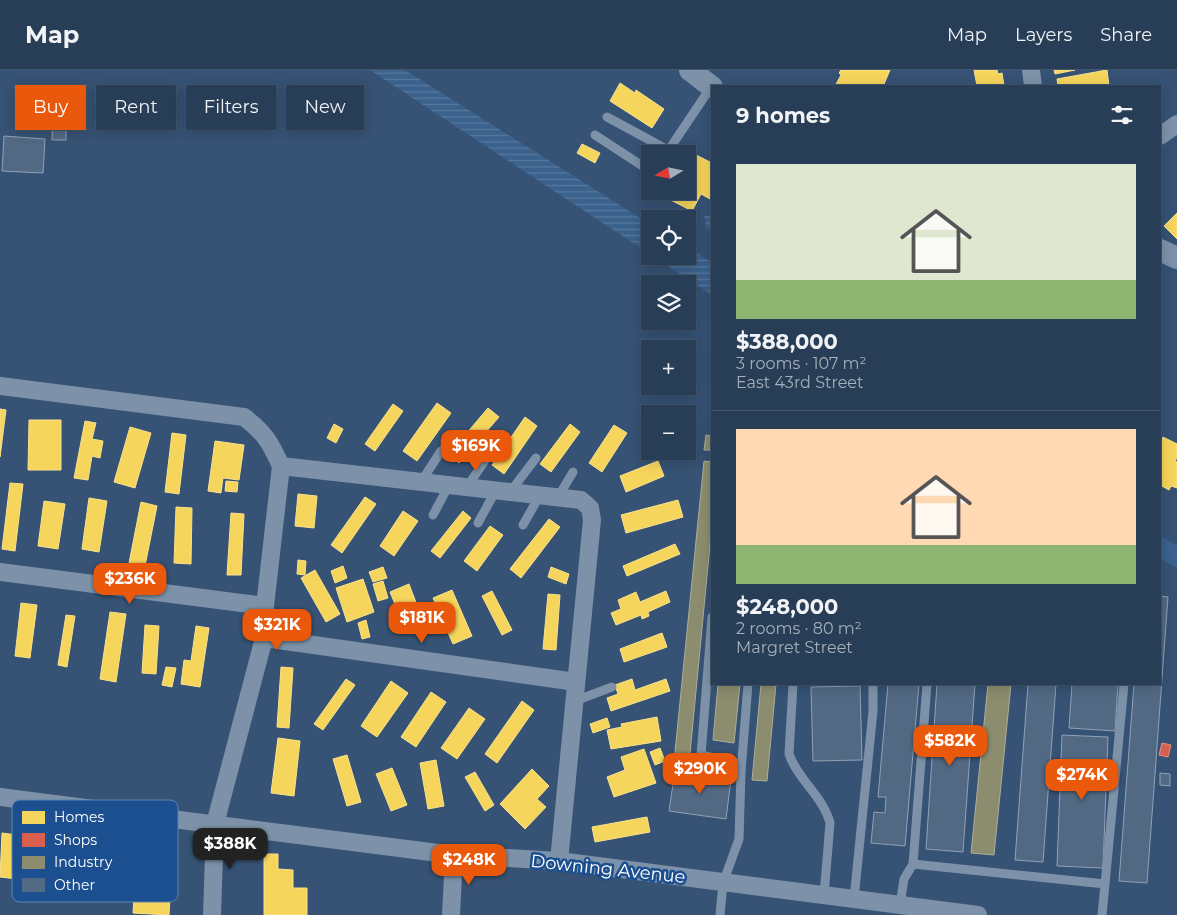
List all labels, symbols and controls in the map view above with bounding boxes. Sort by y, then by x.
text: Map [25,20,79,49]
text: Map [947,24,987,46]
text: Layers [1015,24,1072,46]
text: Share [1100,24,1152,46]
chip: Buy [15,85,86,130]
chip: Rent [96,85,176,130]
chip: Filters [186,85,276,130]
chip: New [286,85,364,130]
icon: filters [1108,101,1136,129]
text: 9 homes [736,103,830,128]
north arrow [641,145,696,200]
map controls [641,145,696,460]
icon: home [891,196,981,286]
button: locate [641,210,696,265]
button: layers [641,275,696,330]
text: $388,000 [736,329,838,354]
button: + [641,340,696,395]
text: 3 rooms · 107 m² [736,354,866,373]
text: East 43rd Street [736,373,864,392]
button: − [641,405,696,460]
pin: $169K [441,430,511,472]
text: $169K [452,436,500,455]
icon: home [891,462,981,552]
pin: $236K [95,562,165,605]
text: $236K [104,569,156,588]
text: $248,000 [736,594,838,619]
pin: $181K [387,602,457,644]
pin: $321K [242,608,312,651]
text: $181K [400,608,445,627]
text: $321K [253,615,301,634]
text: 2 rooms · 80 m² [736,619,862,638]
text: Margret Street [736,638,853,657]
pin: $582K [915,724,985,767]
text: $582K [924,731,976,750]
pin: $290K [665,752,735,795]
pin: $274K [1047,758,1117,801]
text: $290K [674,759,726,778]
text: $274K [1056,765,1108,784]
legend [12,800,178,902]
text: Homes [54,808,104,826]
pin: $388K [195,828,265,870]
text: Shops [54,831,97,849]
text: $388K [204,834,256,853]
pin: $248K [434,844,504,886]
text: $248K [442,850,496,869]
street label: Downing Avenue [529,850,687,888]
text: Industry [54,853,113,871]
text: Other [54,876,95,894]

